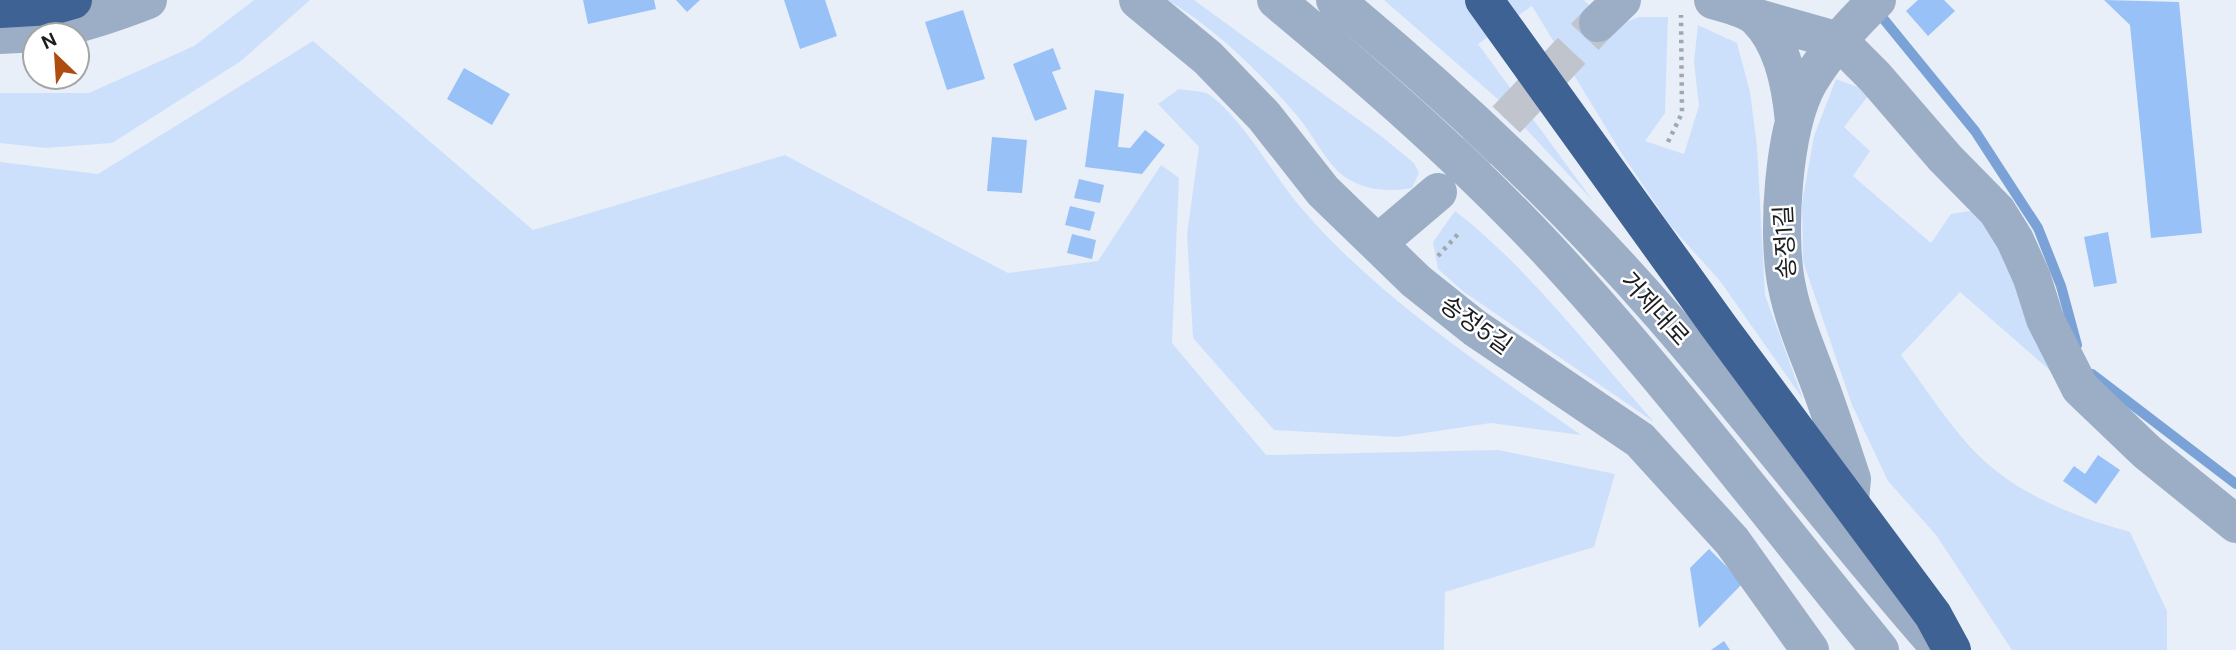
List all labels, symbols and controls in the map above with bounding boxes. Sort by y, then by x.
north arrow [21,21,91,91]
text: N [37,27,61,55]
street label: 송정1길 [1767,204,1802,280]
street label: 거제대로 [1614,265,1696,352]
street label: 송정5길 [1434,288,1518,361]

